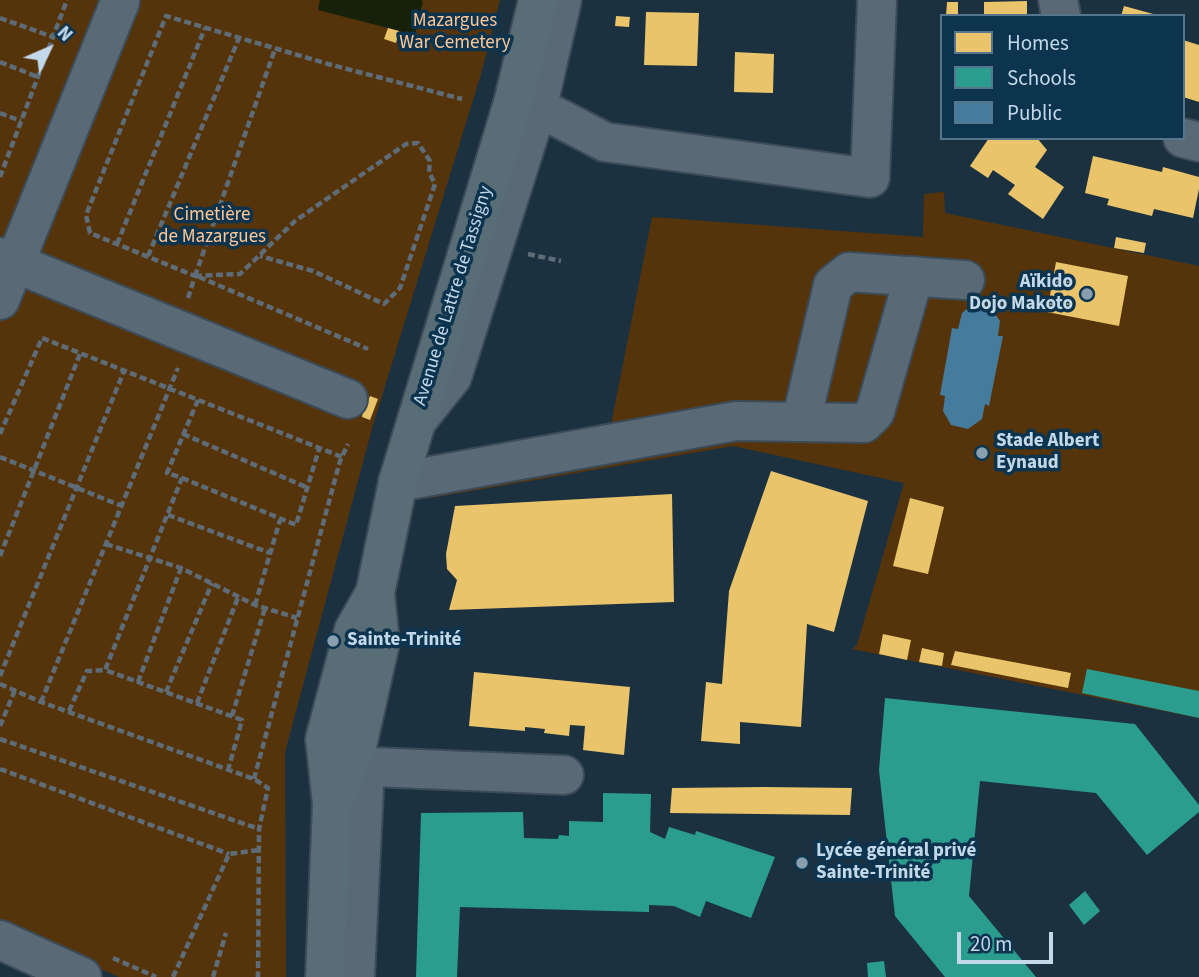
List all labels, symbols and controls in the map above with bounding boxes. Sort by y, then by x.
park label: Mazargues War Cemetery [399,11,511,55]
north arrow [14,14,84,84]
legend [940,14,1185,140]
text: N [50,20,79,48]
text: Homes [1007,28,1069,58]
text: Schools [1007,63,1076,93]
text: Public [1007,98,1062,128]
street label: Avenue de Lattre de Tassigny [410,183,498,409]
park label: Cimetière de Mazargues [158,205,266,249]
place label: Aïkido Dojo Makoto [969,272,1073,316]
marker: Aïkido Dojo Makoto [1079,286,1095,302]
place label: Stade Albert Eynaud [996,431,1099,475]
marker: Stade Albert Eynaud [974,445,990,461]
place label: Sainte-Trinité [347,630,461,652]
marker: Sainte-Trinité [325,633,341,649]
place label: Lycée général privé Sainte-Trinité [816,841,976,885]
marker: Lycée général privé Sainte-Trinité [794,855,810,871]
scale bar [961,918,1057,962]
text: 20 m [970,929,1012,959]

